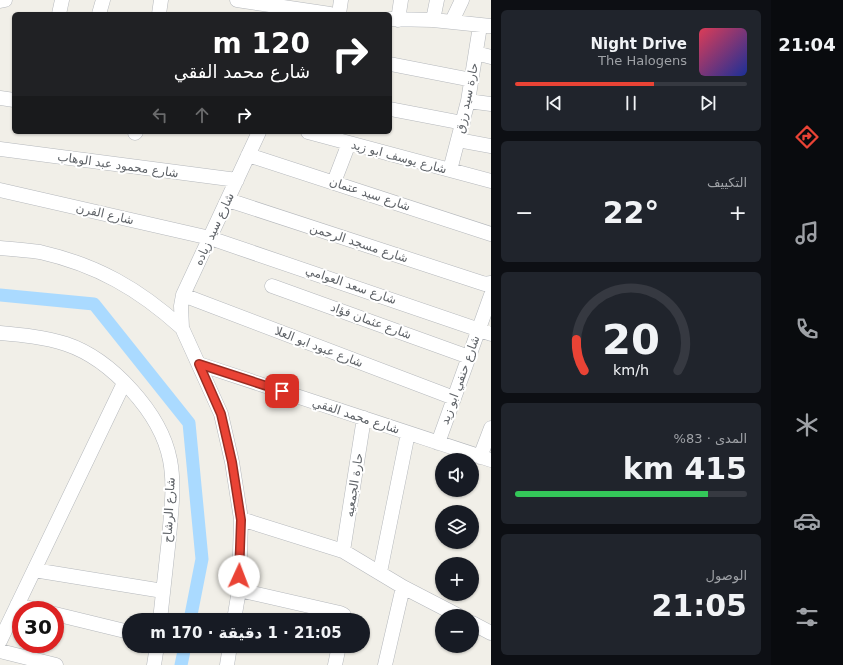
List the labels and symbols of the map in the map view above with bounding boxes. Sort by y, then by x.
street label: حارة سيد رزق [453,61,482,135]
street label: شارع يوسف ابو زيد [349,137,448,177]
street label: شارع محمود عبد الوهاب [56,150,180,181]
street label: شارع سيد عتمان [327,174,412,215]
street label: شارع سيد زياده [191,190,238,268]
street label: شارع الفرن [74,201,135,228]
street label: شارع مسجد الرحمن [308,220,410,266]
street label: شارع سعد العوامي [303,263,398,308]
street label: شارع عثمان فؤاد [328,300,413,343]
street label: شارع عبود ابو العلا [273,324,365,371]
street label: شارع حنفي ابو زيد [437,334,484,427]
pin [265,374,299,408]
street label: شارع محمد الفقي [310,395,401,438]
street label: حارة الجمعيه [342,452,367,518]
street label: شارع الرشاح [160,477,179,543]
position arrow [218,555,260,597]
speed limit sign: 30 [12,601,64,653]

